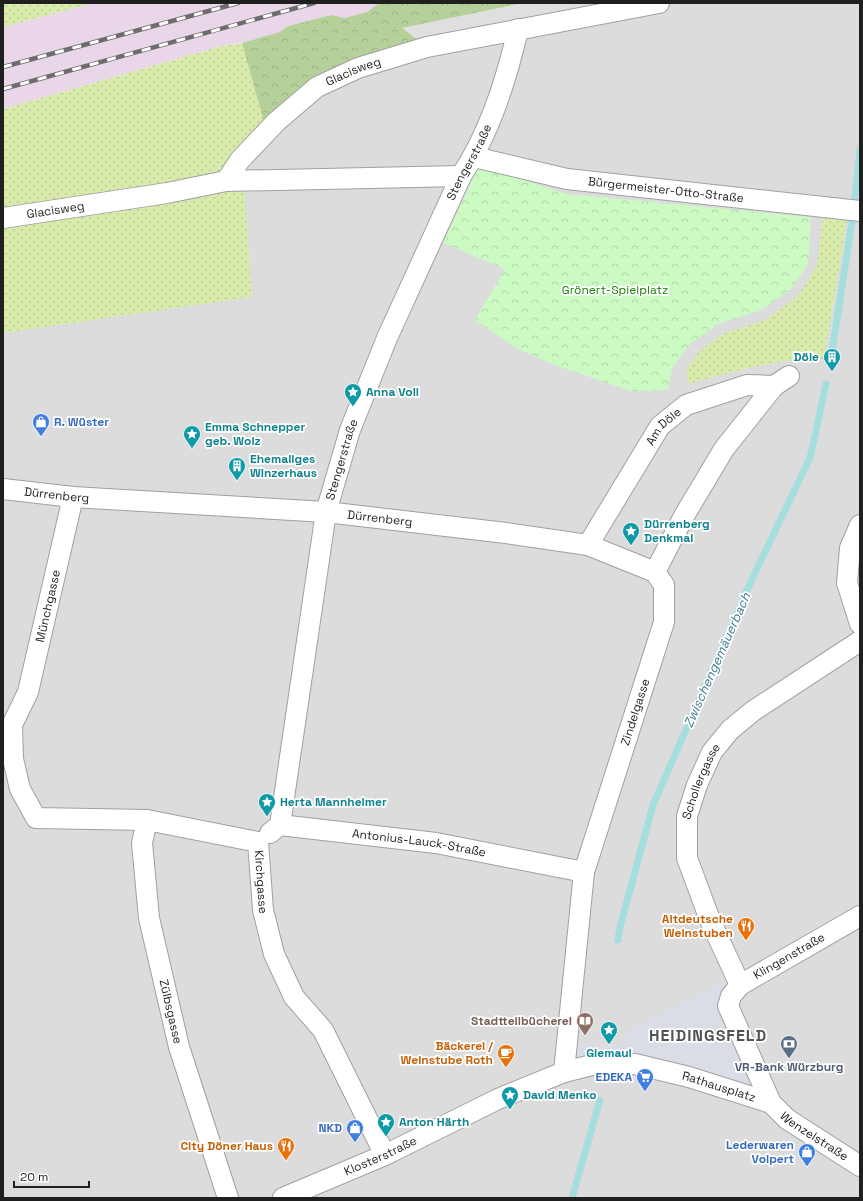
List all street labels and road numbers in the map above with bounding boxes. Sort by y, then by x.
street label: Glacisweg [323,54,383,90]
street label: Stengerstraße [443,122,495,203]
street label: Bürgermeister-Otto-Straße [587,173,745,206]
street label: Glacisweg [25,198,85,222]
street label: Am Döle [642,404,685,448]
street label: Stengerstraße [322,417,362,502]
street label: Dürrenberg [23,483,90,506]
street label: Dürrenberg [346,507,413,530]
street label: Münchgasse [32,568,64,644]
street label: Zindelgasse [617,677,653,747]
street label: Schollergasse [678,740,724,822]
street label: Antonius-Lauck-Straße [351,825,487,861]
street label: Kirchgasse [251,850,272,915]
street label: Klingenstraße [750,929,828,983]
street label: Zülbsgasse [156,978,186,1045]
street label: Rathausplatz [681,1068,758,1106]
street label: Wenzelstraße [776,1108,851,1164]
street label: Klosterstraße [341,1133,419,1179]

